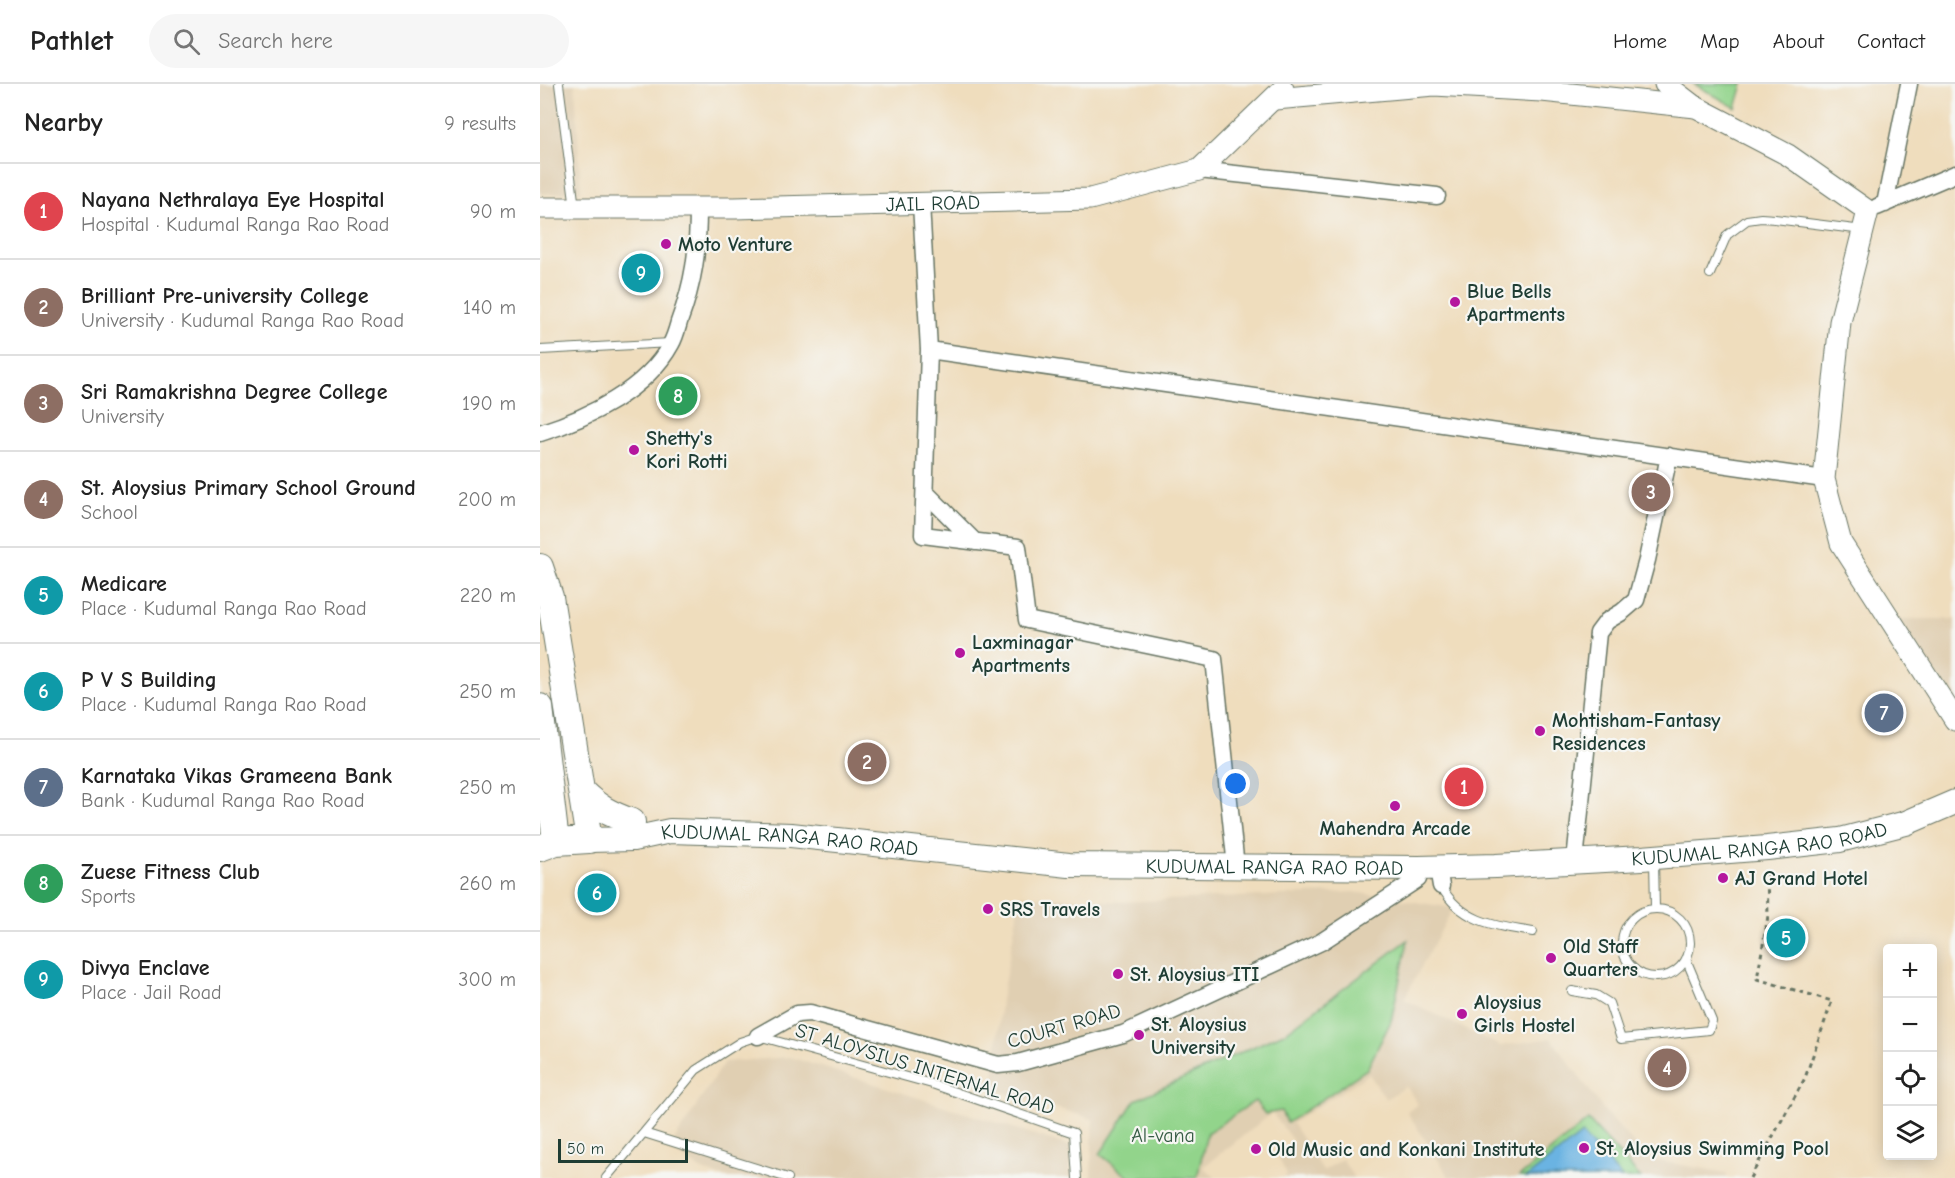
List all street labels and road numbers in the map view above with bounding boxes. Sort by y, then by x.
street label: JAIL ROAD [886,190,980,216]
street label: KUDUMAL RANGA RAO ROAD [1631,817,1890,870]
street label: KUDUMAL RANGA RAO ROAD [659,819,920,860]
street label: KUDUMAL RANGA RAO ROAD [1145,854,1404,879]
street label: COURT ROAD [1005,999,1123,1053]
street label: ST ALOYSIUS INTERNAL ROAD [793,1019,1057,1119]

